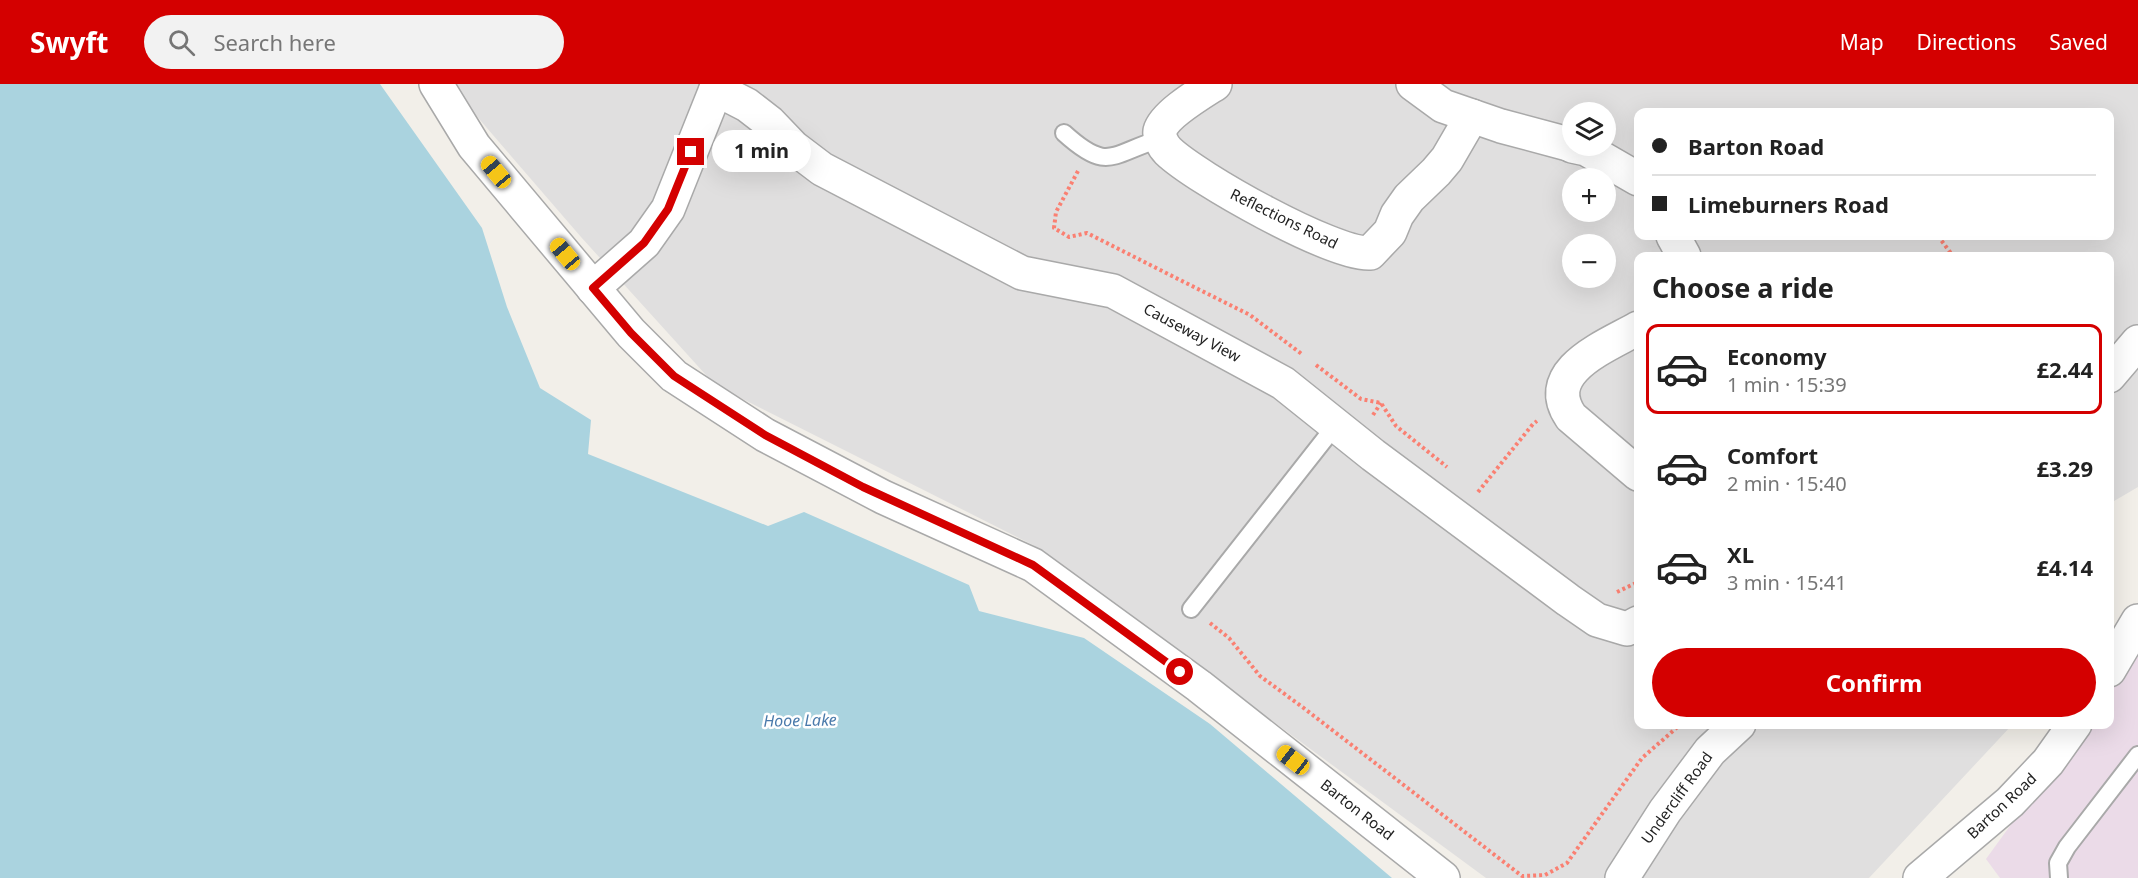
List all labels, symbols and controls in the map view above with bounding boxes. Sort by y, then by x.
search box [144,15,564,69]
text: Swyft [30,23,108,61]
icon: search [165,26,198,59]
text: Search here [213,27,336,57]
text: Map [1840,28,1884,56]
text: Directions [1917,28,2016,56]
text: Saved [2049,28,2108,56]
map controls [1562,102,1616,288]
button: layers [1562,102,1616,156]
callout: 1 min [712,131,811,173]
text: Barton Road [1688,131,1824,161]
text: 1 min [734,137,789,164]
route end [677,138,704,165]
car [478,152,514,192]
button: + [1562,168,1616,222]
street label: Reflections Road [1227,183,1342,253]
text: Limeburners Road [1688,189,1889,219]
car [547,234,583,274]
button: − [1562,234,1616,288]
text: Choose a ride [1652,269,1834,306]
street label: Causeway View [1140,298,1245,366]
text: Economy [1727,341,1826,371]
icon: car [1655,342,1709,396]
text: £2.44 [2036,354,2093,384]
text: 1 min · 15:39 [1727,371,1847,398]
text: Comfort [1727,440,1818,470]
icon: car [1655,441,1709,495]
text: £3.29 [2036,453,2093,483]
text: 2 min · 15:40 [1727,470,1847,497]
text: XL [1727,539,1754,569]
icon: car [1655,540,1709,594]
text: £4.14 [2036,552,2093,582]
text: 3 min · 15:41 [1727,569,1847,596]
button: Confirm [1652,648,2096,717]
route start [1166,658,1193,685]
water label: Hooe Lake [763,708,837,732]
car [1273,742,1313,778]
street label: Undercliff Road [1636,747,1716,847]
street label: Barton Road [1962,768,2040,843]
street label: Barton Road [1317,774,1398,844]

